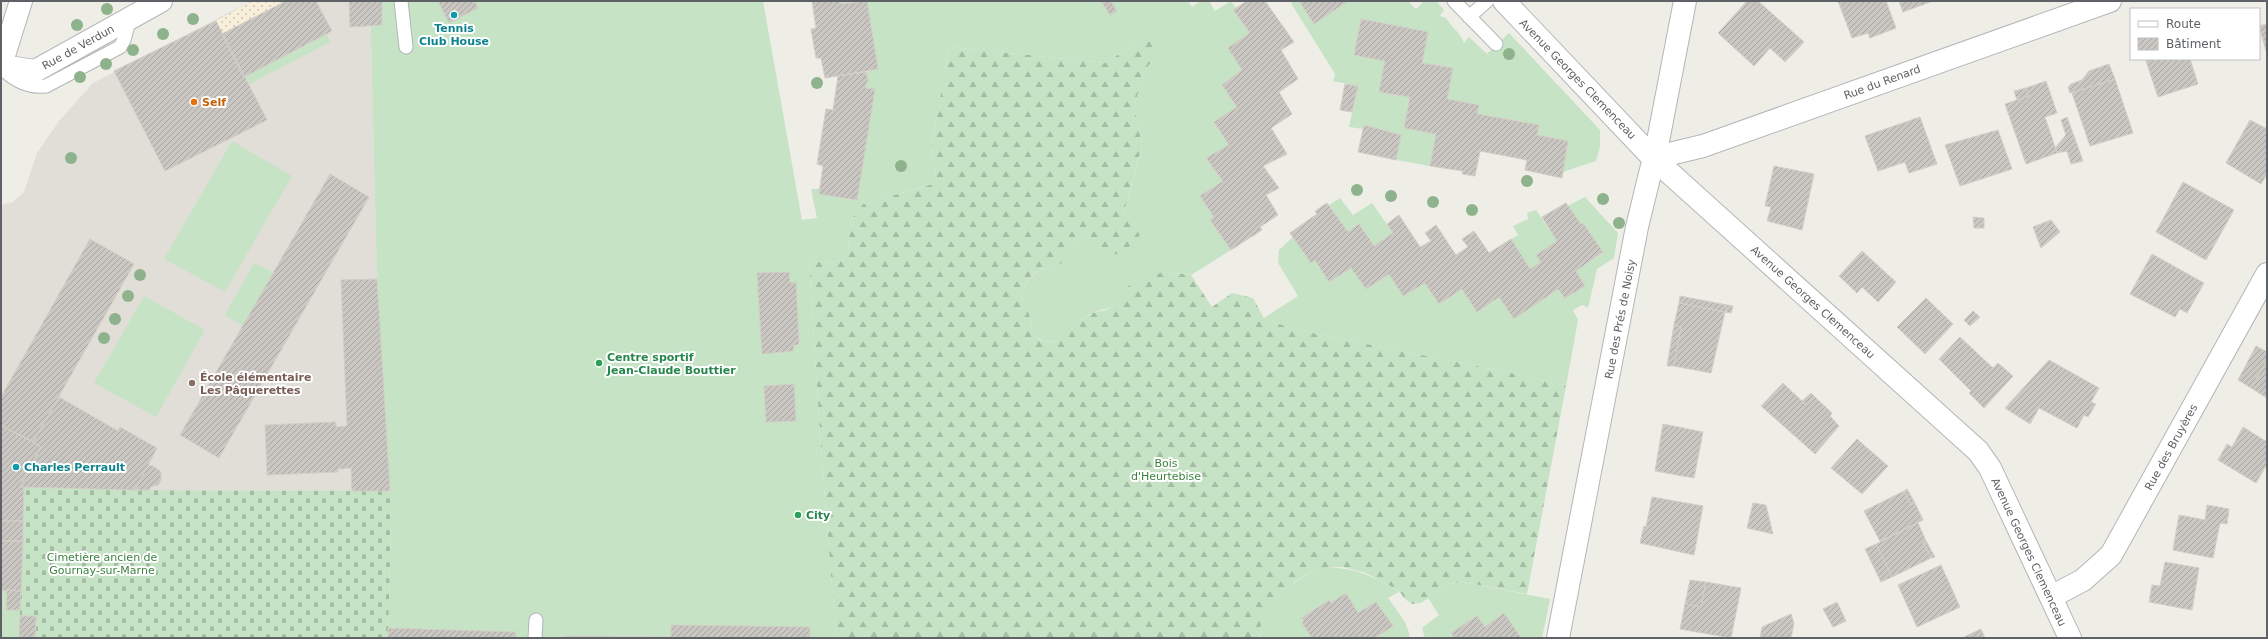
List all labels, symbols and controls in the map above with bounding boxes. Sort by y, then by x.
legend [2130,8,2260,60]
marker: Tennis Club House [449,10,459,20]
street label: Avenue Georges Clemenceau [1517,16,1639,142]
text: Route [2166,17,2201,31]
street label: Rue de Verdun [40,22,117,73]
place label: Tennis Club House [419,22,489,48]
text: Bâtiment [2166,37,2221,51]
street label: Rue du Renard [1842,63,1922,102]
place label: Self [202,96,226,109]
marker: Self [189,97,199,107]
street label: Avenue Georges Clemenceau [1748,243,1877,361]
street label: Rue des Prés de Noisy [1603,258,1639,380]
place label: Centre sportif Jean-Claude Bouttier [606,351,736,377]
marker: Centre sportif Jean-Claude Bouttier [594,358,604,368]
place label: École élémentaire Les Pâquerettes [200,371,311,397]
marker: École élémentaire Les Pâquerettes [187,378,197,388]
street label: Rue des Bruyères [2142,402,2201,493]
park label: Bois d'Heurtebise [1131,457,1201,483]
place label: Charles Perrault [24,461,125,474]
marker: Charles Perrault [11,462,21,472]
street label: Avenue Georges Clemenceau [1988,476,2069,628]
place label: City [806,509,830,522]
marker: City [793,510,803,520]
park label: Cimetière ancien de Gournay-sur-Marne [47,551,158,577]

